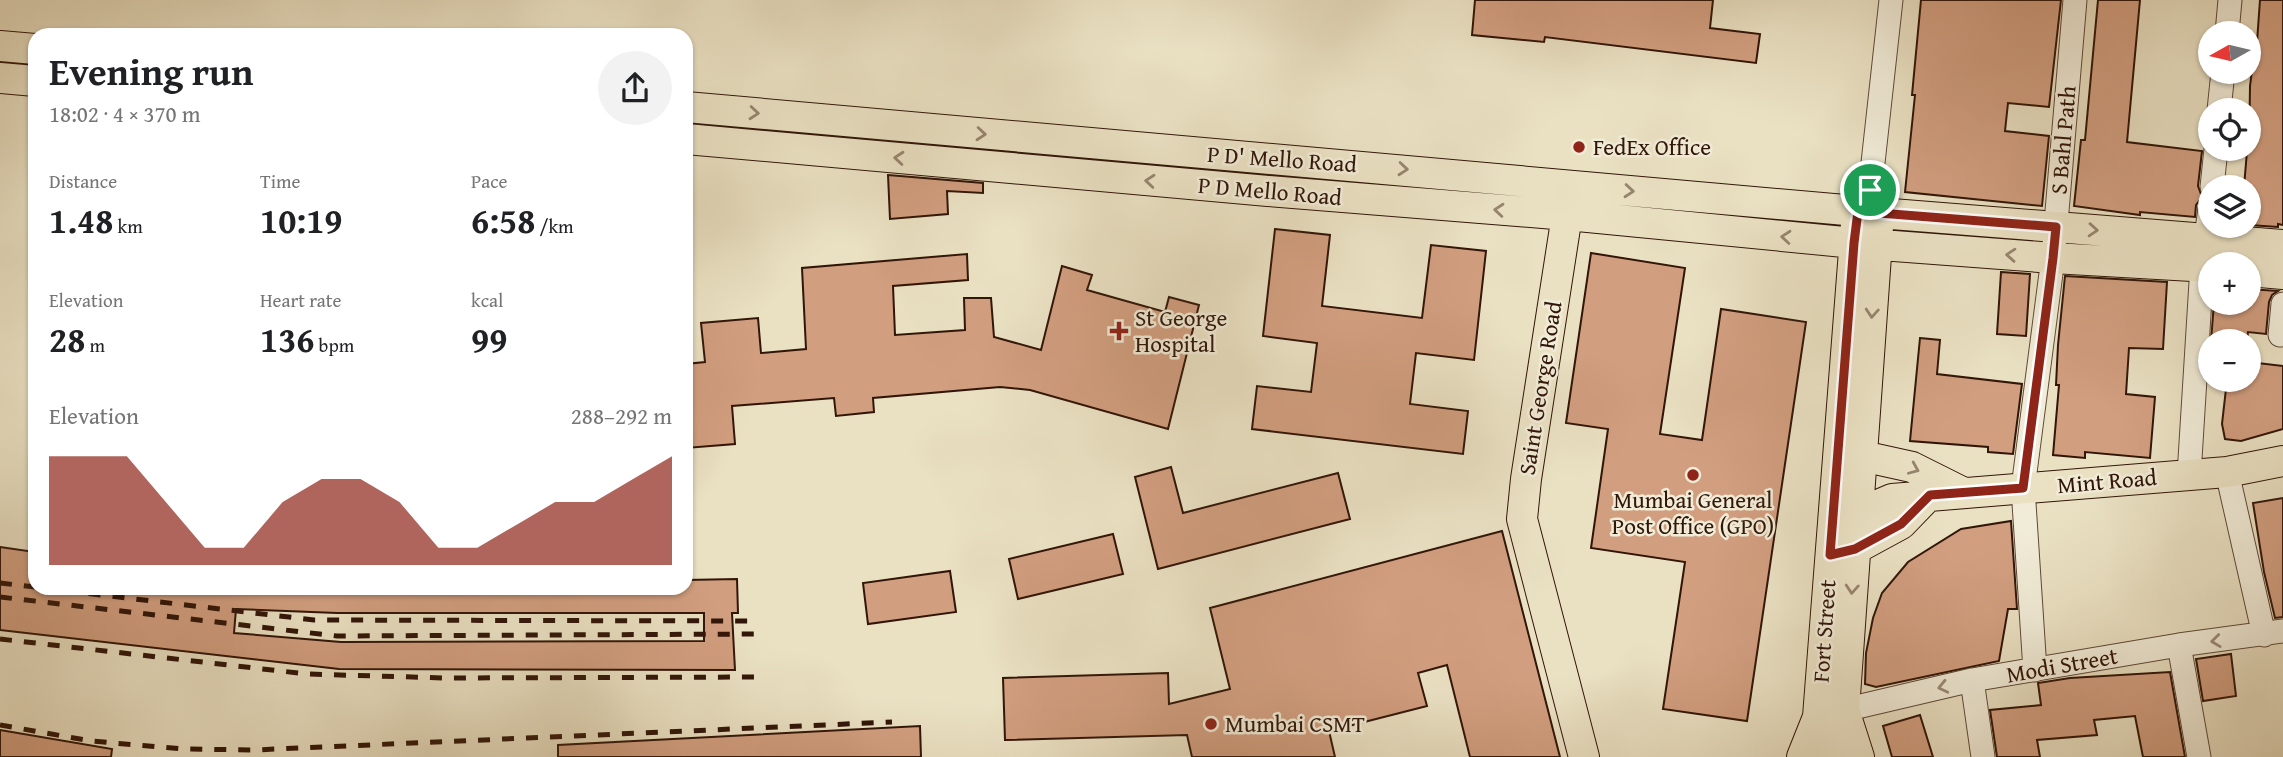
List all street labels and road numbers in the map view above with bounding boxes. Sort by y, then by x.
street label: S Bahl Path [2041,84,2084,196]
street label: P D' Mello Road [1206,137,1359,180]
street label: P D Mello Road [1197,168,1344,213]
street label: Saint George Road [1509,298,1570,477]
street label: Mint Road [2056,460,2159,501]
street label: Fort Street [1803,578,1844,683]
street label: Modi Street [2004,638,2120,691]

